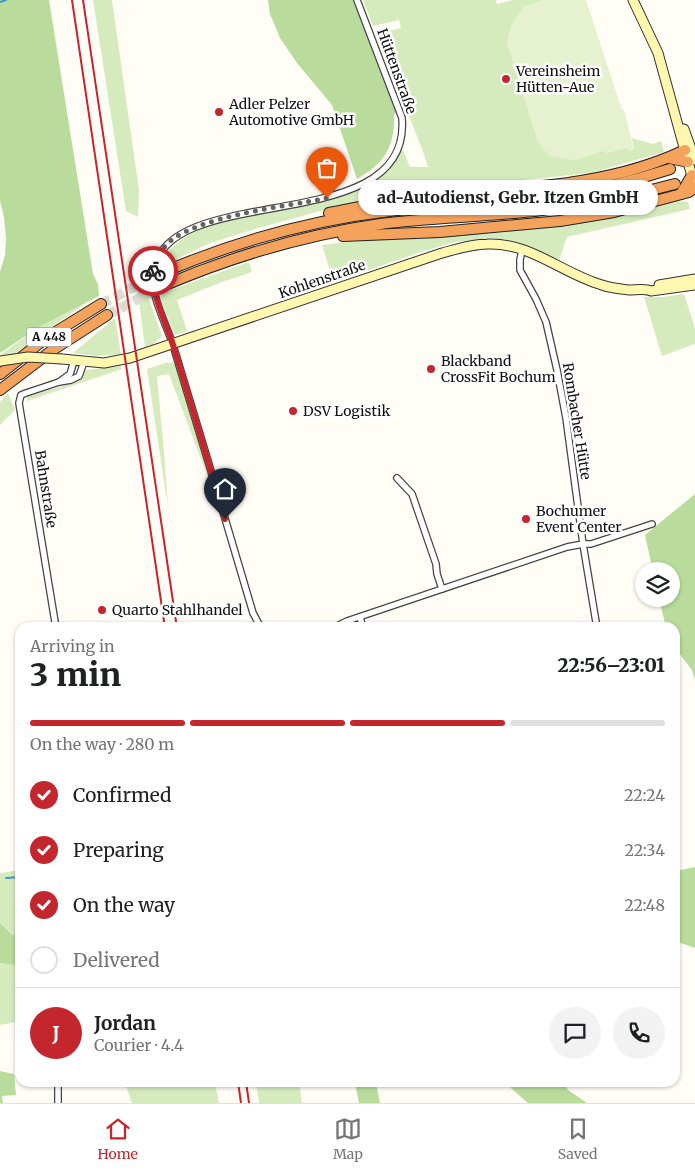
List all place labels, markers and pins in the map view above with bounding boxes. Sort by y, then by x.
place label: Vereinsheim Hütten-Aue [515,62,601,96]
marker: Vereinsheim Hütten-Aue [500,73,512,85]
place label: Adler Pelzer Automotive GmbH [228,95,354,129]
marker: Adler Pelzer Automotive GmbH [213,106,225,118]
pin [306,147,348,198]
callout: ad-Autodienst, Gebr. Itzen GmbH [357,180,657,216]
place label: Blackband CrossFit Bochum [441,352,556,386]
marker: Blackband CrossFit Bochum [425,363,437,375]
place label: DSV Logistik [303,402,390,420]
marker: DSV Logistik [287,405,299,417]
pin [204,468,246,519]
place label: Bochumer Event Center [536,502,622,536]
marker: Bochumer Event Center [520,513,532,525]
place label: Quarto Stahlhandel [112,601,243,619]
marker: Quarto Stahlhandel [96,604,108,616]

